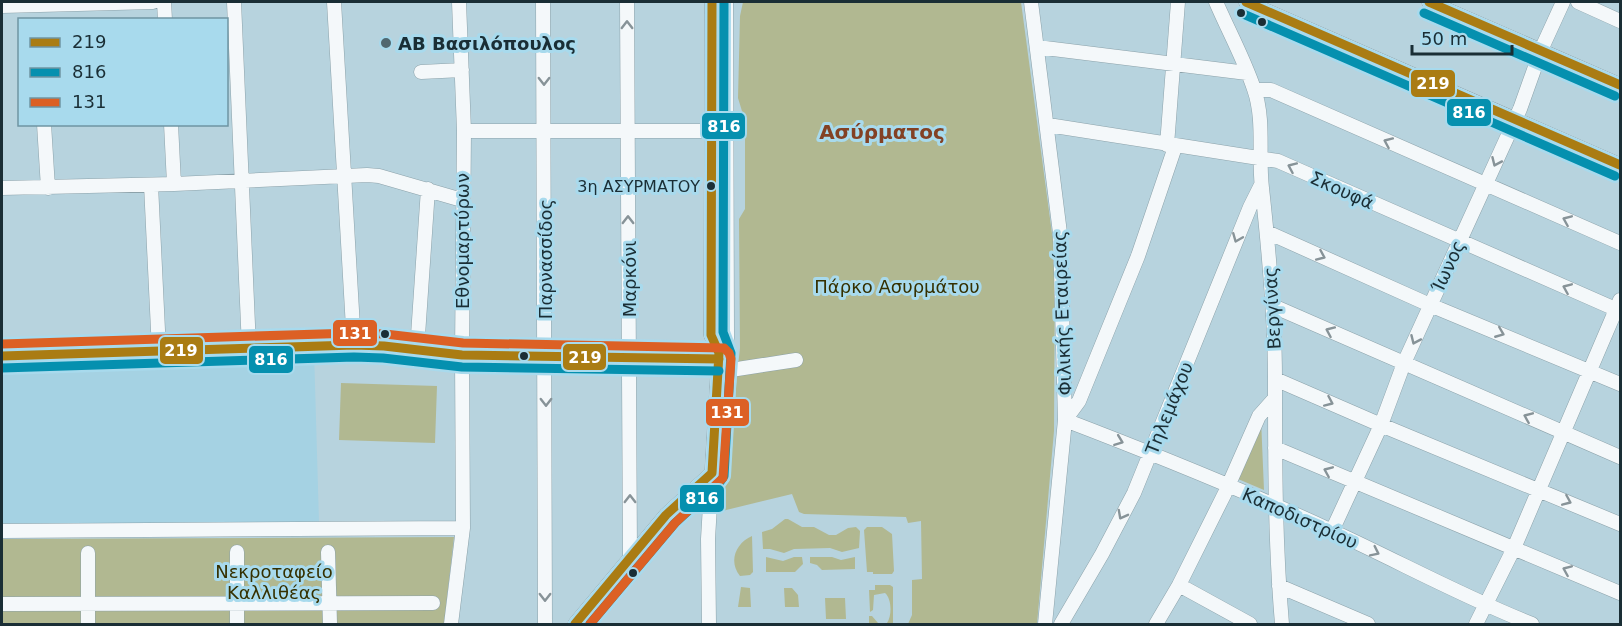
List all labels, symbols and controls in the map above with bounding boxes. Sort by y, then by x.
unlabelled marker [1235,7,1247,19]
unlabelled marker [1256,16,1268,28]
legend [18,18,228,126]
scale bar [1412,18,1512,56]
one-way arrow [621,20,633,29]
text: 50 m [1421,28,1467,49]
text: 219 [72,31,106,52]
place label: ΑΒ Βασιλόπουλος [398,33,576,54]
marker: ΑΒ Βασιλόπουλος [379,36,393,50]
text: 816 [72,61,106,82]
line badge: 219 [1410,69,1456,98]
text: 219 [1416,74,1450,93]
one-way arrow [538,76,550,85]
text: 131 [72,91,106,112]
line badge: 816 [1446,98,1492,127]
text: 816 [1452,103,1486,122]
line badge: 816 [701,112,746,140]
text: 816 [707,117,741,136]
district label: Ασύρματος [819,120,945,144]
one-way arrow [1384,137,1395,149]
one-way arrow [1491,156,1503,167]
one-way arrow [1288,162,1299,174]
street label: Σκουφά [1307,167,1377,213]
street label: Εθνομαρτύρων [452,173,473,309]
place label: 3η ΑΣΥΡΜΑΤΟΥ [577,177,700,196]
marker: 3η ΑΣΥΡΜΑΤΟΥ [705,180,717,192]
street label: Παρνασσίδος [535,199,556,319]
one-way arrow [622,215,634,224]
one-way arrow [1562,215,1573,227]
street label: Φιλικής Εταιρείας [1049,230,1075,396]
one-way arrow [1232,232,1244,243]
street label: Ίωνος [1427,237,1469,296]
street label: Μαρκόνι [619,241,640,317]
one-way arrow [1314,249,1325,261]
street label: Βεργίνας [1259,266,1285,350]
park label: Πάρκο Ασυρμάτου [814,276,980,297]
one-way arrow [1562,283,1573,295]
line badge: 131 [332,319,378,347]
text: 131 [338,324,372,343]
one-way arrow [1325,326,1336,338]
one-way arrow [1494,326,1505,338]
unlabelled marker [379,328,391,340]
one-way arrow [1410,333,1422,344]
line badge: 219 [159,336,204,365]
text: 219 [164,341,198,360]
line badge: 219 [562,343,607,371]
line badge: 816 [248,345,294,374]
text: 219 [568,348,602,367]
text: 816 [254,350,288,369]
unlabelled marker [518,350,530,362]
street label: Τηλεμάχου [1141,359,1197,458]
one-way arrow [1322,395,1333,407]
one-way arrow [539,397,552,406]
line badge: 131 [705,398,750,427]
text: 131 [710,403,744,422]
one-way arrow [1524,412,1535,424]
one-way arrow [1113,434,1124,446]
one-way arrow [1324,466,1335,478]
street label: Καποδιστρίου [1239,483,1361,553]
line badge: 816 [679,484,725,513]
text: 816 [685,489,719,508]
one-way arrow [624,494,636,503]
one-way arrow [1561,494,1572,506]
one-way arrow [1118,509,1129,520]
one-way arrow [1369,545,1379,556]
park label: Νεκροταφείο Καλλιθέας [215,561,333,603]
one-way arrow [1562,565,1573,577]
unlabelled marker [627,567,639,579]
one-way arrow [539,592,551,601]

